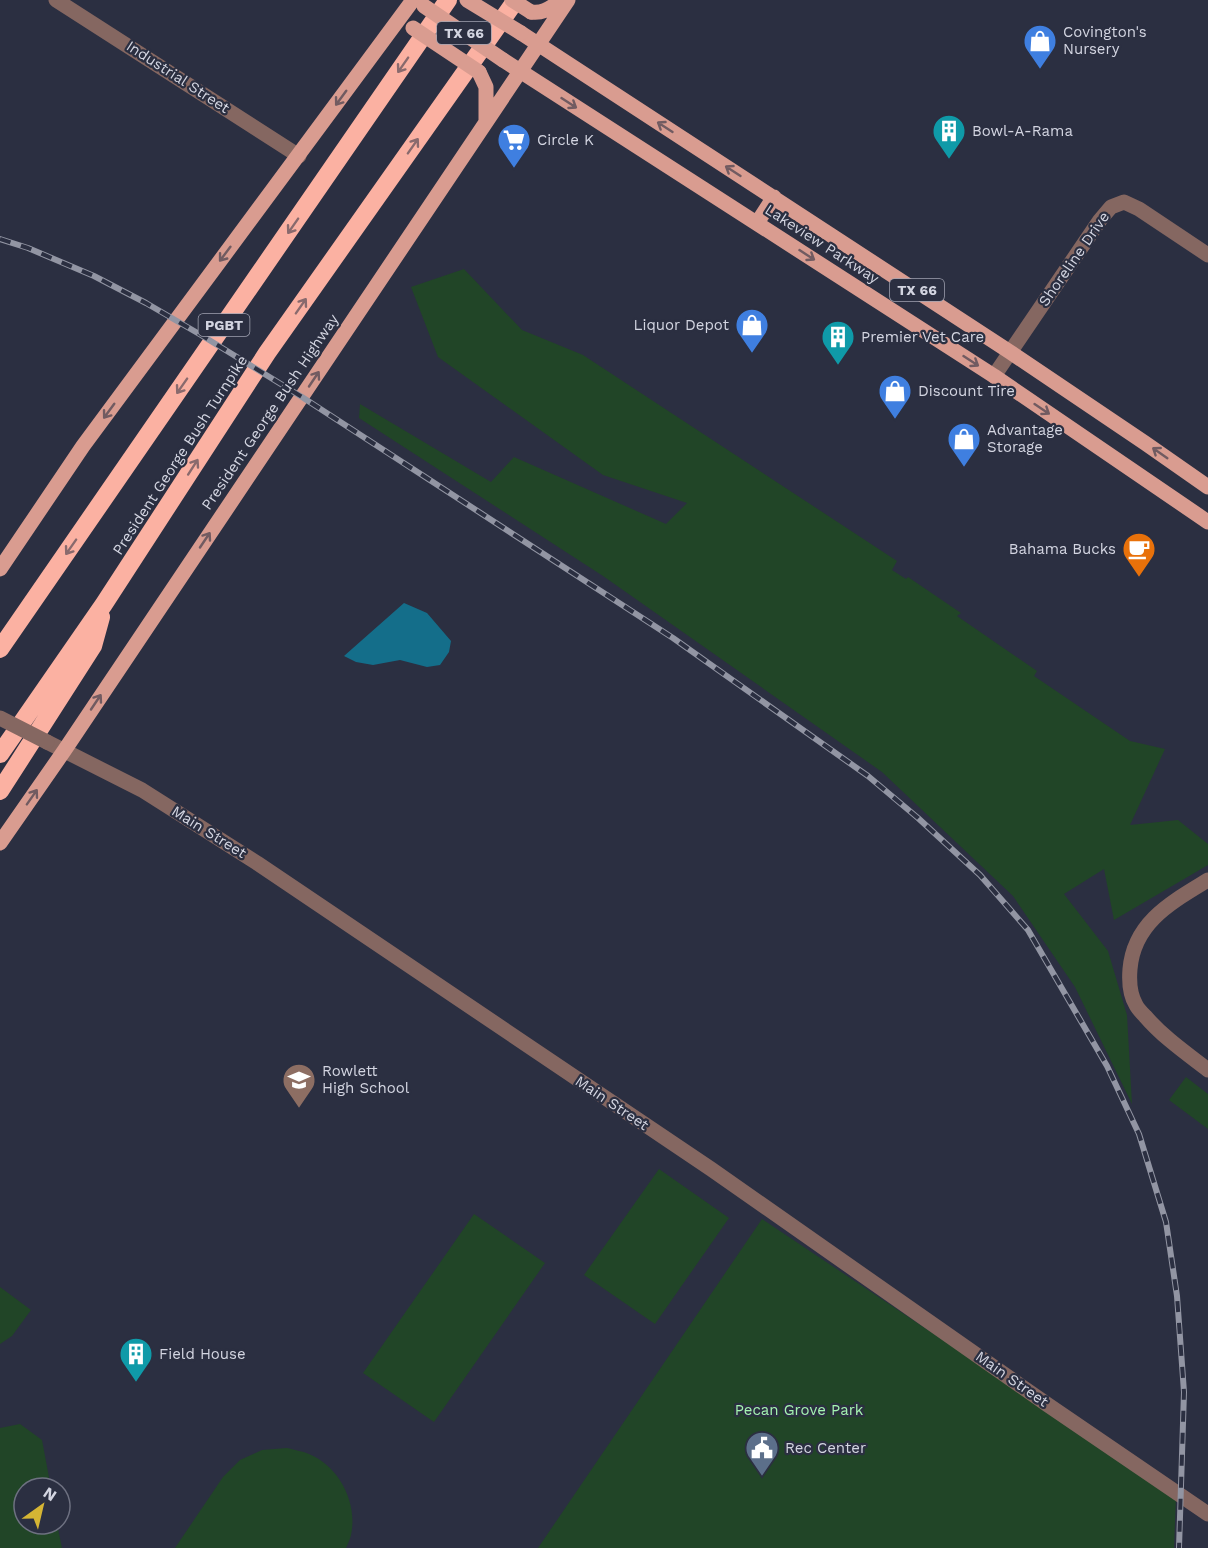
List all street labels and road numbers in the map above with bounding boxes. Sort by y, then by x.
road number: TX 66 [437,22,491,44]
street label: Industrial Street [123,37,234,117]
street label: Lakeview Parkway [762,200,883,288]
street label: Shoreline Drive [1035,208,1113,310]
road number: TX 66 [890,279,944,301]
street label: President George Bush Highway [198,311,342,513]
road number: PGBT [198,314,250,336]
street label: President George Bush Turnpike [109,352,251,558]
street label: Main Street [168,802,250,862]
street label: Main Street [572,1072,653,1135]
street label: Main Street [972,1347,1052,1411]

